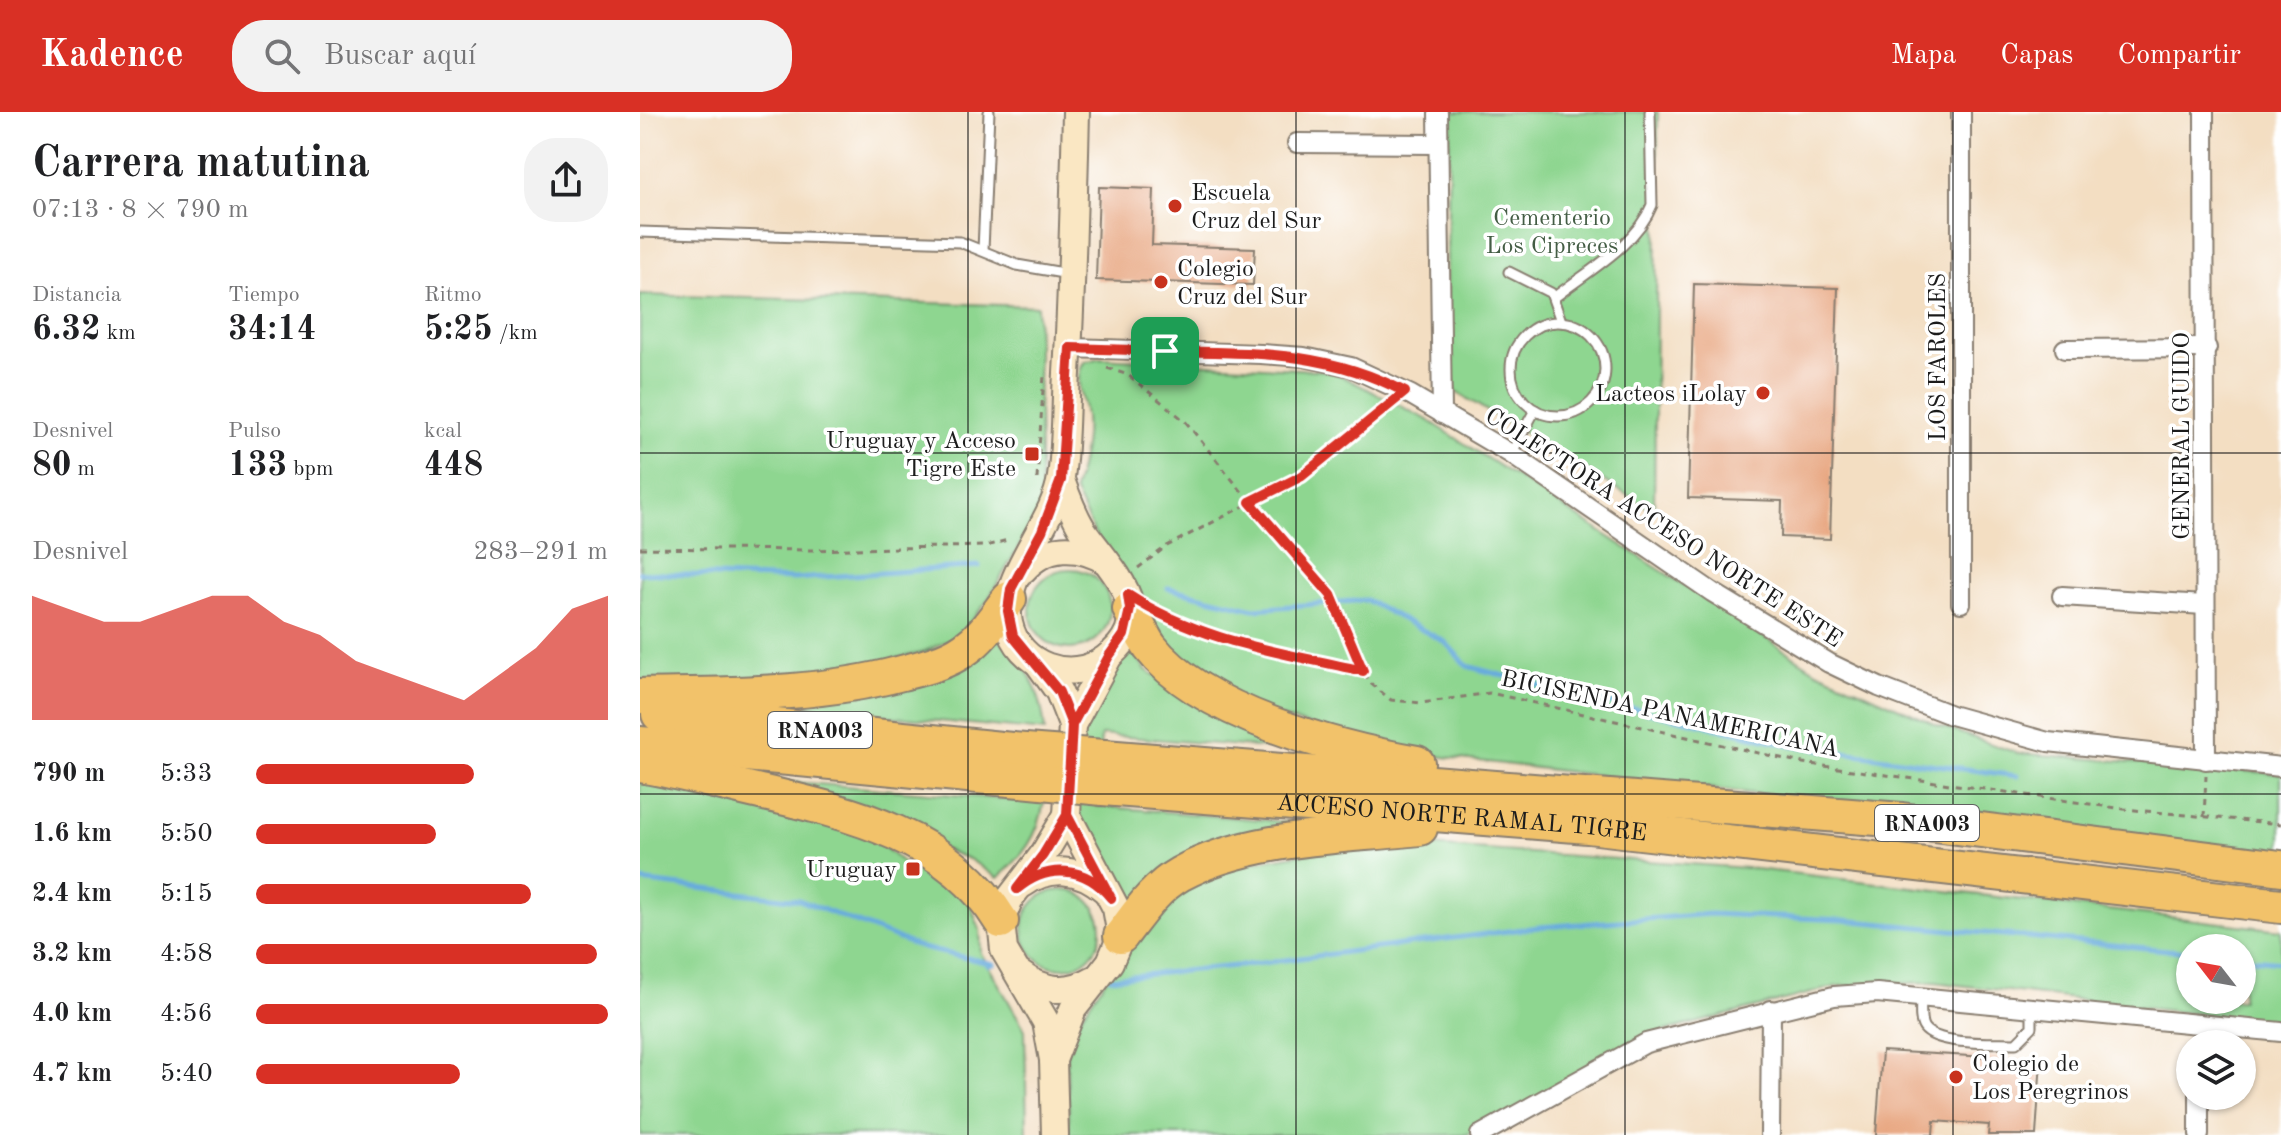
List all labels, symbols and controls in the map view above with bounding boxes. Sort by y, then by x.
search box [232,20,792,92]
icon: search [260,34,304,78]
text: Kadence [40,37,184,75]
text: Buscar aquí [324,41,476,71]
text: Mapa [1891,42,1956,70]
text: Capas [2000,42,2073,70]
text: Compartir [2117,42,2241,70]
button: share [524,138,608,222]
text: Carrera matutina [32,142,370,186]
place label: Escuela Cruz del Sur [1191,182,1321,234]
text: 07:13 · 8 × 790 m [32,197,249,223]
marker: Escuela Cruz del Sur [1166,197,1184,215]
park label: Cementerio Los Cipreces [1486,207,1618,259]
place label: Colegio Cruz del Sur [1177,258,1307,310]
marker: Colegio Cruz del Sur [1152,273,1170,291]
street label: LOS FAROLES [1927,273,1951,441]
text: Distancia [32,284,122,306]
text: Tiempo [228,284,300,306]
text: Ritmo [424,284,482,306]
text: 6.32 [32,313,101,347]
text: 34:14 [228,313,316,347]
text: 5:25 [424,313,493,347]
pin [1131,317,1199,385]
text: km [101,322,136,344]
text: /km [493,322,538,344]
icon: arrive [1143,329,1187,373]
street label: GENERAL GUIDO [2171,332,2195,540]
place label: Lacteos iLolay [1595,383,1747,407]
marker: Lacteos iLolay [1754,384,1772,402]
street label: COLECTORA ACCESO NORTE ESTE [1480,404,1846,653]
text: Desnivel [32,420,113,442]
text: Pulso [228,420,281,442]
text: kcal [424,420,462,442]
place label: Uruguay y Acceso Tigre Este [826,430,1016,482]
marker: Uruguay y Acceso Tigre Este [1023,445,1041,463]
text: 80 [32,449,71,483]
text: 133 [228,449,287,483]
text: 448 [424,449,483,483]
text: m [71,458,95,480]
text: bpm [287,458,333,480]
text: Desnivel [32,539,128,565]
text: 283–291 m [473,539,608,565]
street label: BICISENDA PANAMERICANA [1498,667,1841,763]
road number: RNA003 [768,712,872,748]
text: 790 m [32,761,105,787]
text: 5:33 [160,761,213,787]
street label: ACCESO NORTE RAMAL TIGRE [1275,792,1648,847]
road number: RNA003 [1875,805,1979,841]
text: 1.6 km [32,821,112,847]
text: 5:50 [160,821,213,847]
place label: Uruguay [806,859,897,883]
marker: Uruguay [904,860,922,878]
text: 2.4 km [32,881,112,907]
text: 5:15 [160,881,213,907]
north arrow [2176,934,2256,1014]
map controls [2176,934,2256,1110]
text: 3.2 km [32,941,112,967]
text: 4:58 [160,941,213,967]
text: 4.0 km [32,1001,112,1027]
text: 4:56 [160,1001,213,1027]
button: layers [2176,1030,2256,1110]
place label: Colegio de Los Peregrinos [1972,1053,2129,1105]
text: 4.7 km [32,1061,112,1087]
text: 5:40 [160,1061,213,1087]
marker: Colegio de Los Peregrinos [1947,1068,1965,1086]

